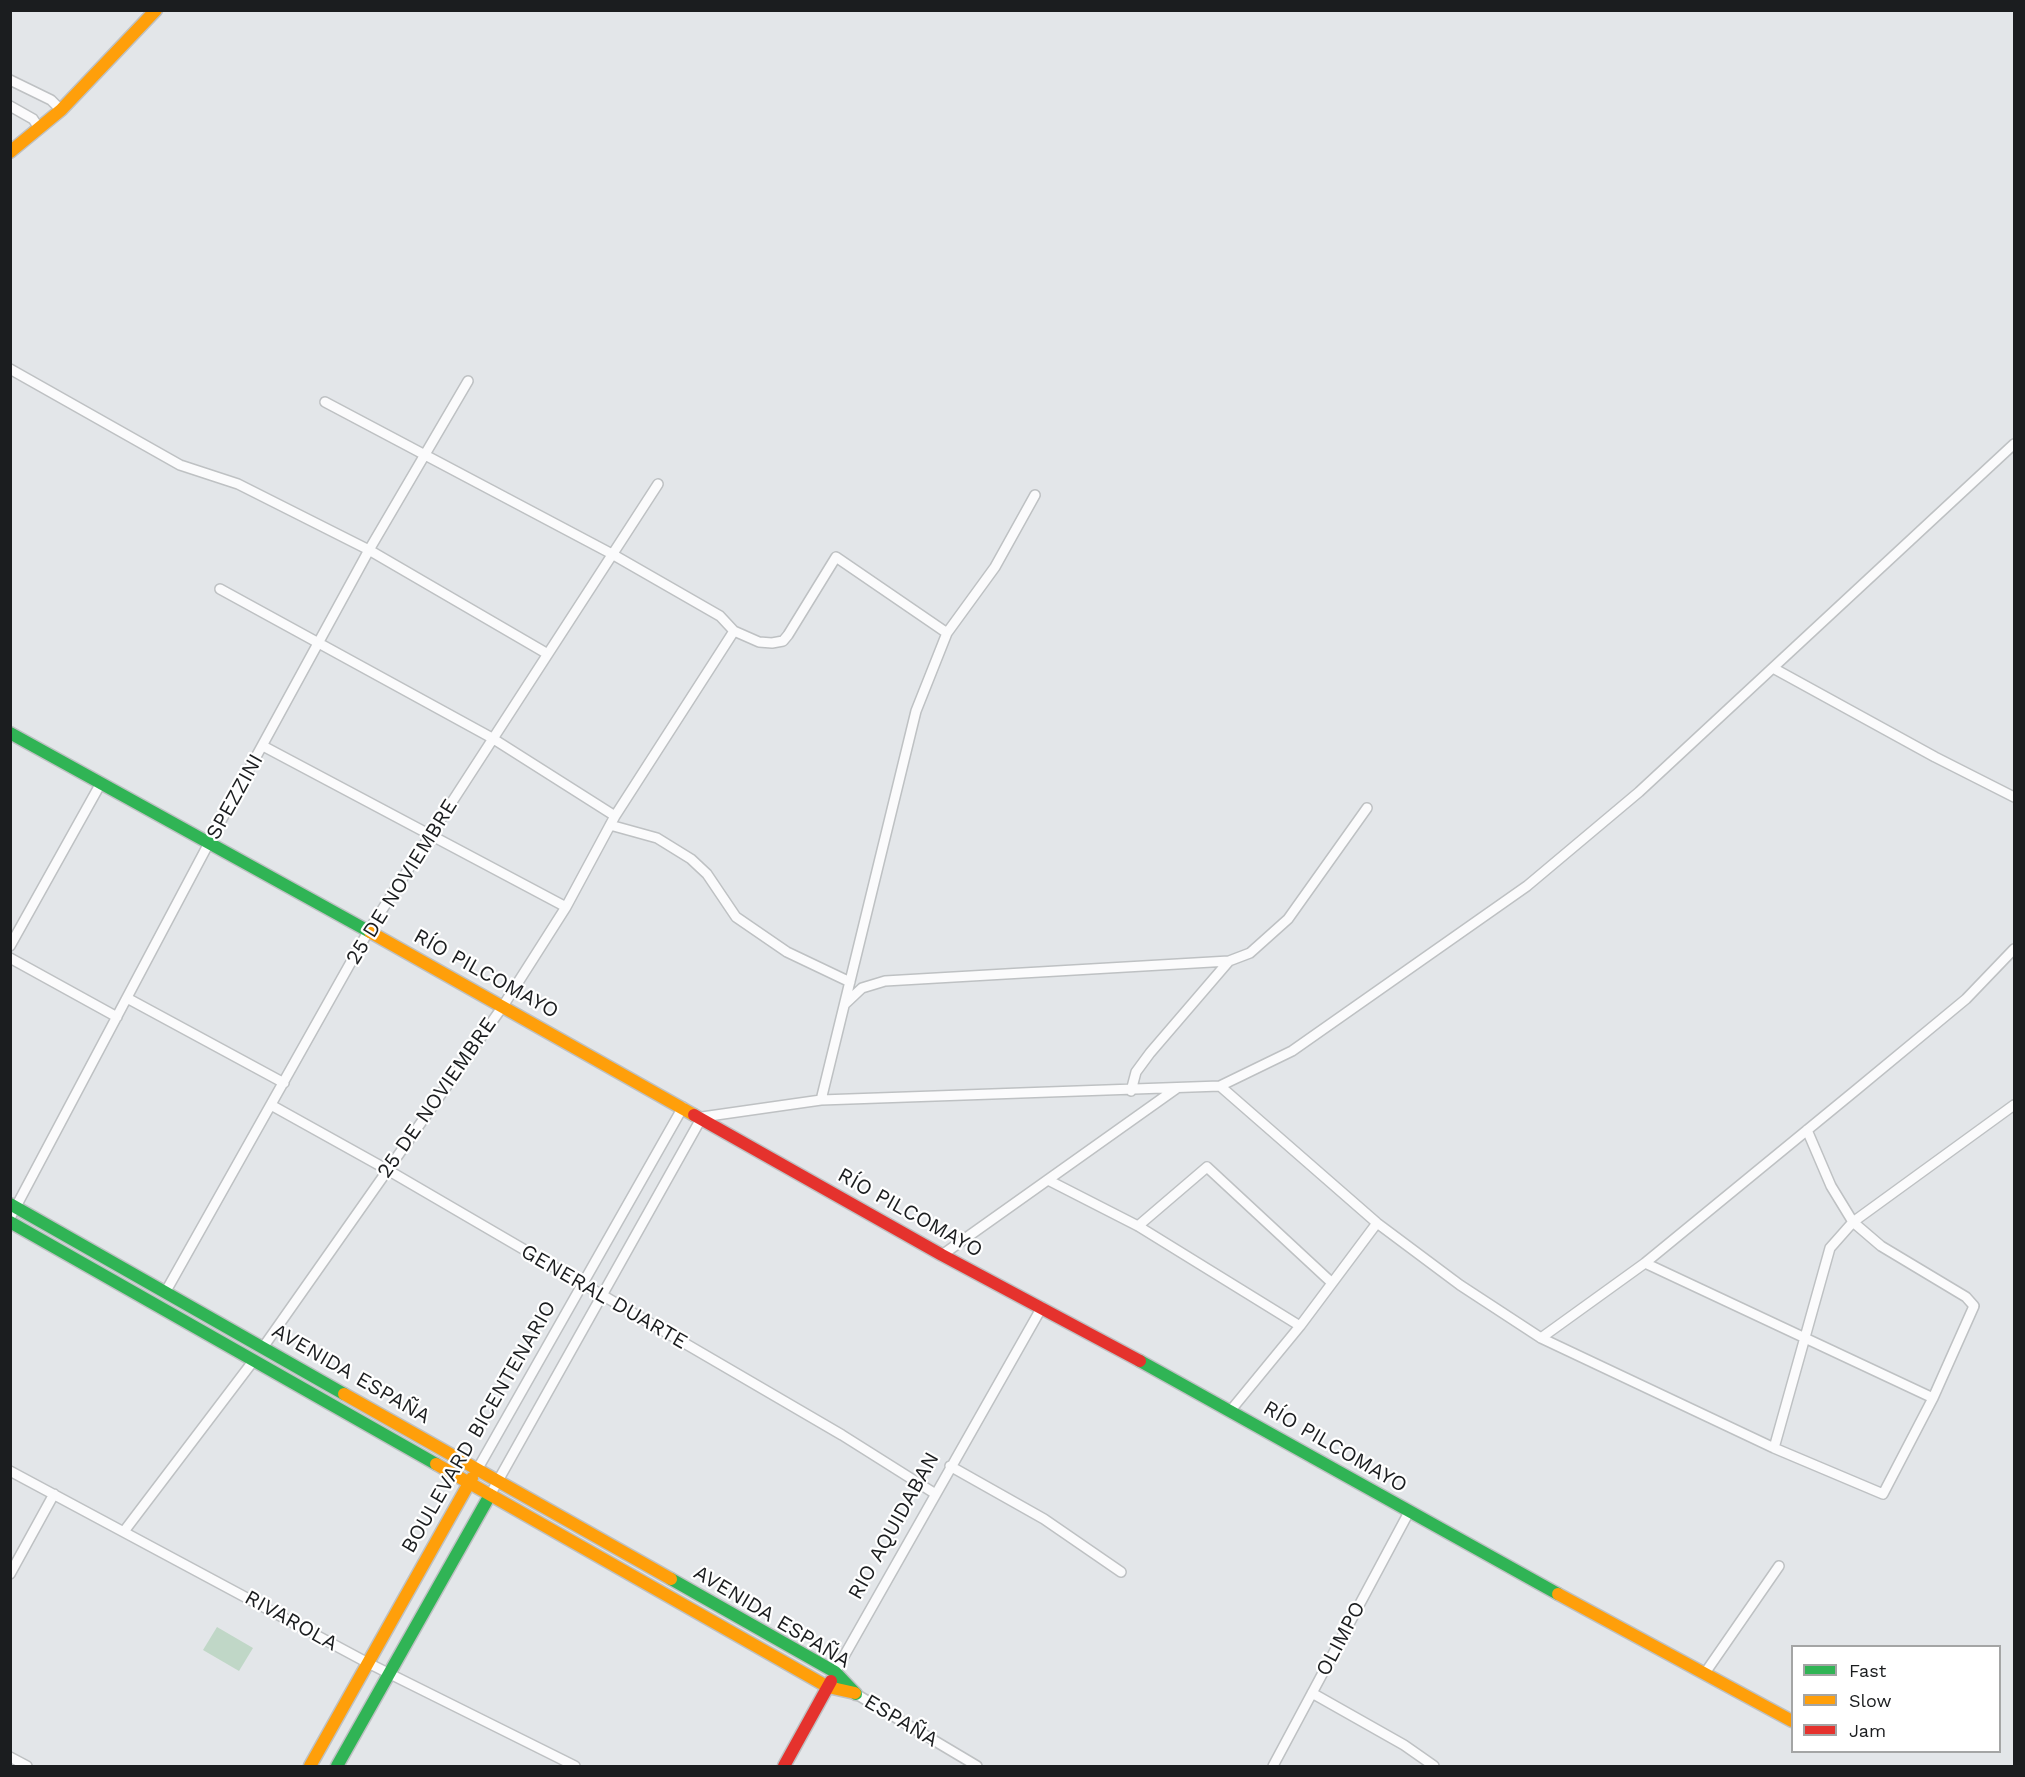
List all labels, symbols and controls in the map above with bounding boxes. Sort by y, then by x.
street label: SPEZZINI [201,750,269,844]
street label: 25 DE NOVIEMBRE [341,795,463,969]
street label: RÍO PILCOMAYO [409,924,563,1024]
street label: 25 DE NOVIEMBRE [372,1013,502,1183]
street label: RÍO PILCOMAYO [833,1163,987,1263]
street label: GENERAL DUARTE [516,1239,692,1355]
street label: BOULEVARD BICENTENARIO [396,1296,562,1558]
street label: AVENIDA ESPAÑA [267,1318,435,1430]
street label: RÍO PILCOMAYO [1259,1396,1411,1498]
street label: RIO AQUIDABAN [843,1448,945,1604]
street label: AVENIDA ESPAÑA [689,1560,855,1674]
street label: RIVAROLA [240,1585,342,1657]
street label: OLIMPO [1311,1597,1371,1681]
legend [1791,1645,2001,1753]
text: Fast [1849,1660,1886,1681]
street label: ESPAÑA [859,1689,943,1753]
text: Slow [1849,1690,1892,1711]
text: Jam [1849,1720,1886,1741]

